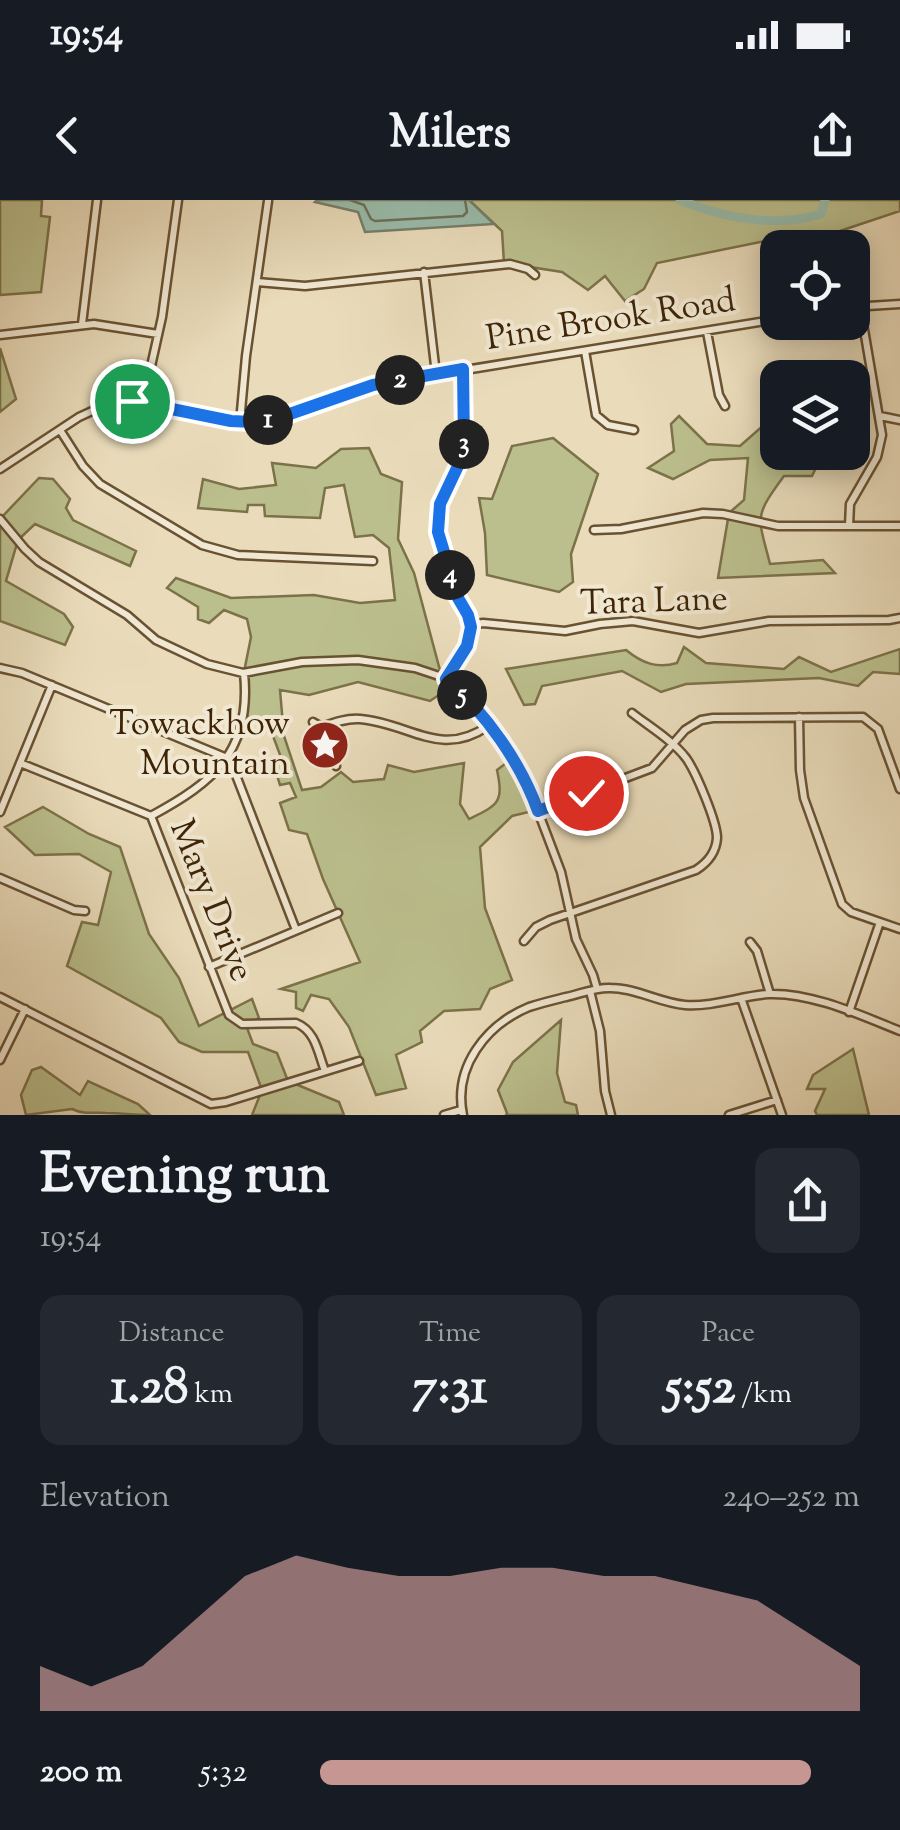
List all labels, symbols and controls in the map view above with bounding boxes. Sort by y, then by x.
text: 19:54 [50,8,123,62]
text: Milers [389,103,511,168]
icon: back [40,108,95,163]
icon: share [805,108,860,163]
map controls [760,230,870,470]
button: locate [760,230,870,340]
street label: Pine Brook Road [483,276,740,366]
pin: 2 [375,355,425,405]
pin [90,359,175,444]
text: 2 [393,360,407,400]
button: layers [760,360,870,470]
icon: arrive [105,374,160,429]
pin: 1 [243,395,293,445]
text: 1 [263,400,273,440]
pin: 3 [439,419,489,469]
text: 3 [458,424,470,464]
pin: 4 [425,550,475,600]
text: 4 [443,555,457,595]
street label: Tara Lane [579,575,729,631]
pin: 5 [437,670,487,720]
text: 5 [457,675,467,715]
place label: Towackhow Mountain [109,700,290,791]
place icon: Towackhow Mountain [299,719,351,771]
pin [544,751,629,836]
icon: check [559,766,614,821]
street label: Mary Drive [155,813,265,989]
text: Evening run [40,1138,329,1217]
button: share [755,1148,860,1253]
text: 19:54 [40,1215,102,1261]
text: Distance [119,1314,224,1354]
text: Time [419,1314,481,1354]
text: Pace [702,1314,755,1354]
text: 1.28 [110,1354,188,1426]
text: 7:31 [412,1354,488,1426]
text: 5:52 [665,1354,735,1426]
text: km [188,1375,233,1415]
text: /km [735,1375,792,1415]
text: Elevation [40,1475,170,1521]
text: 240–252 m [722,1475,860,1521]
text: 200 m [40,1750,122,1796]
text: 5:32 [200,1750,247,1796]

